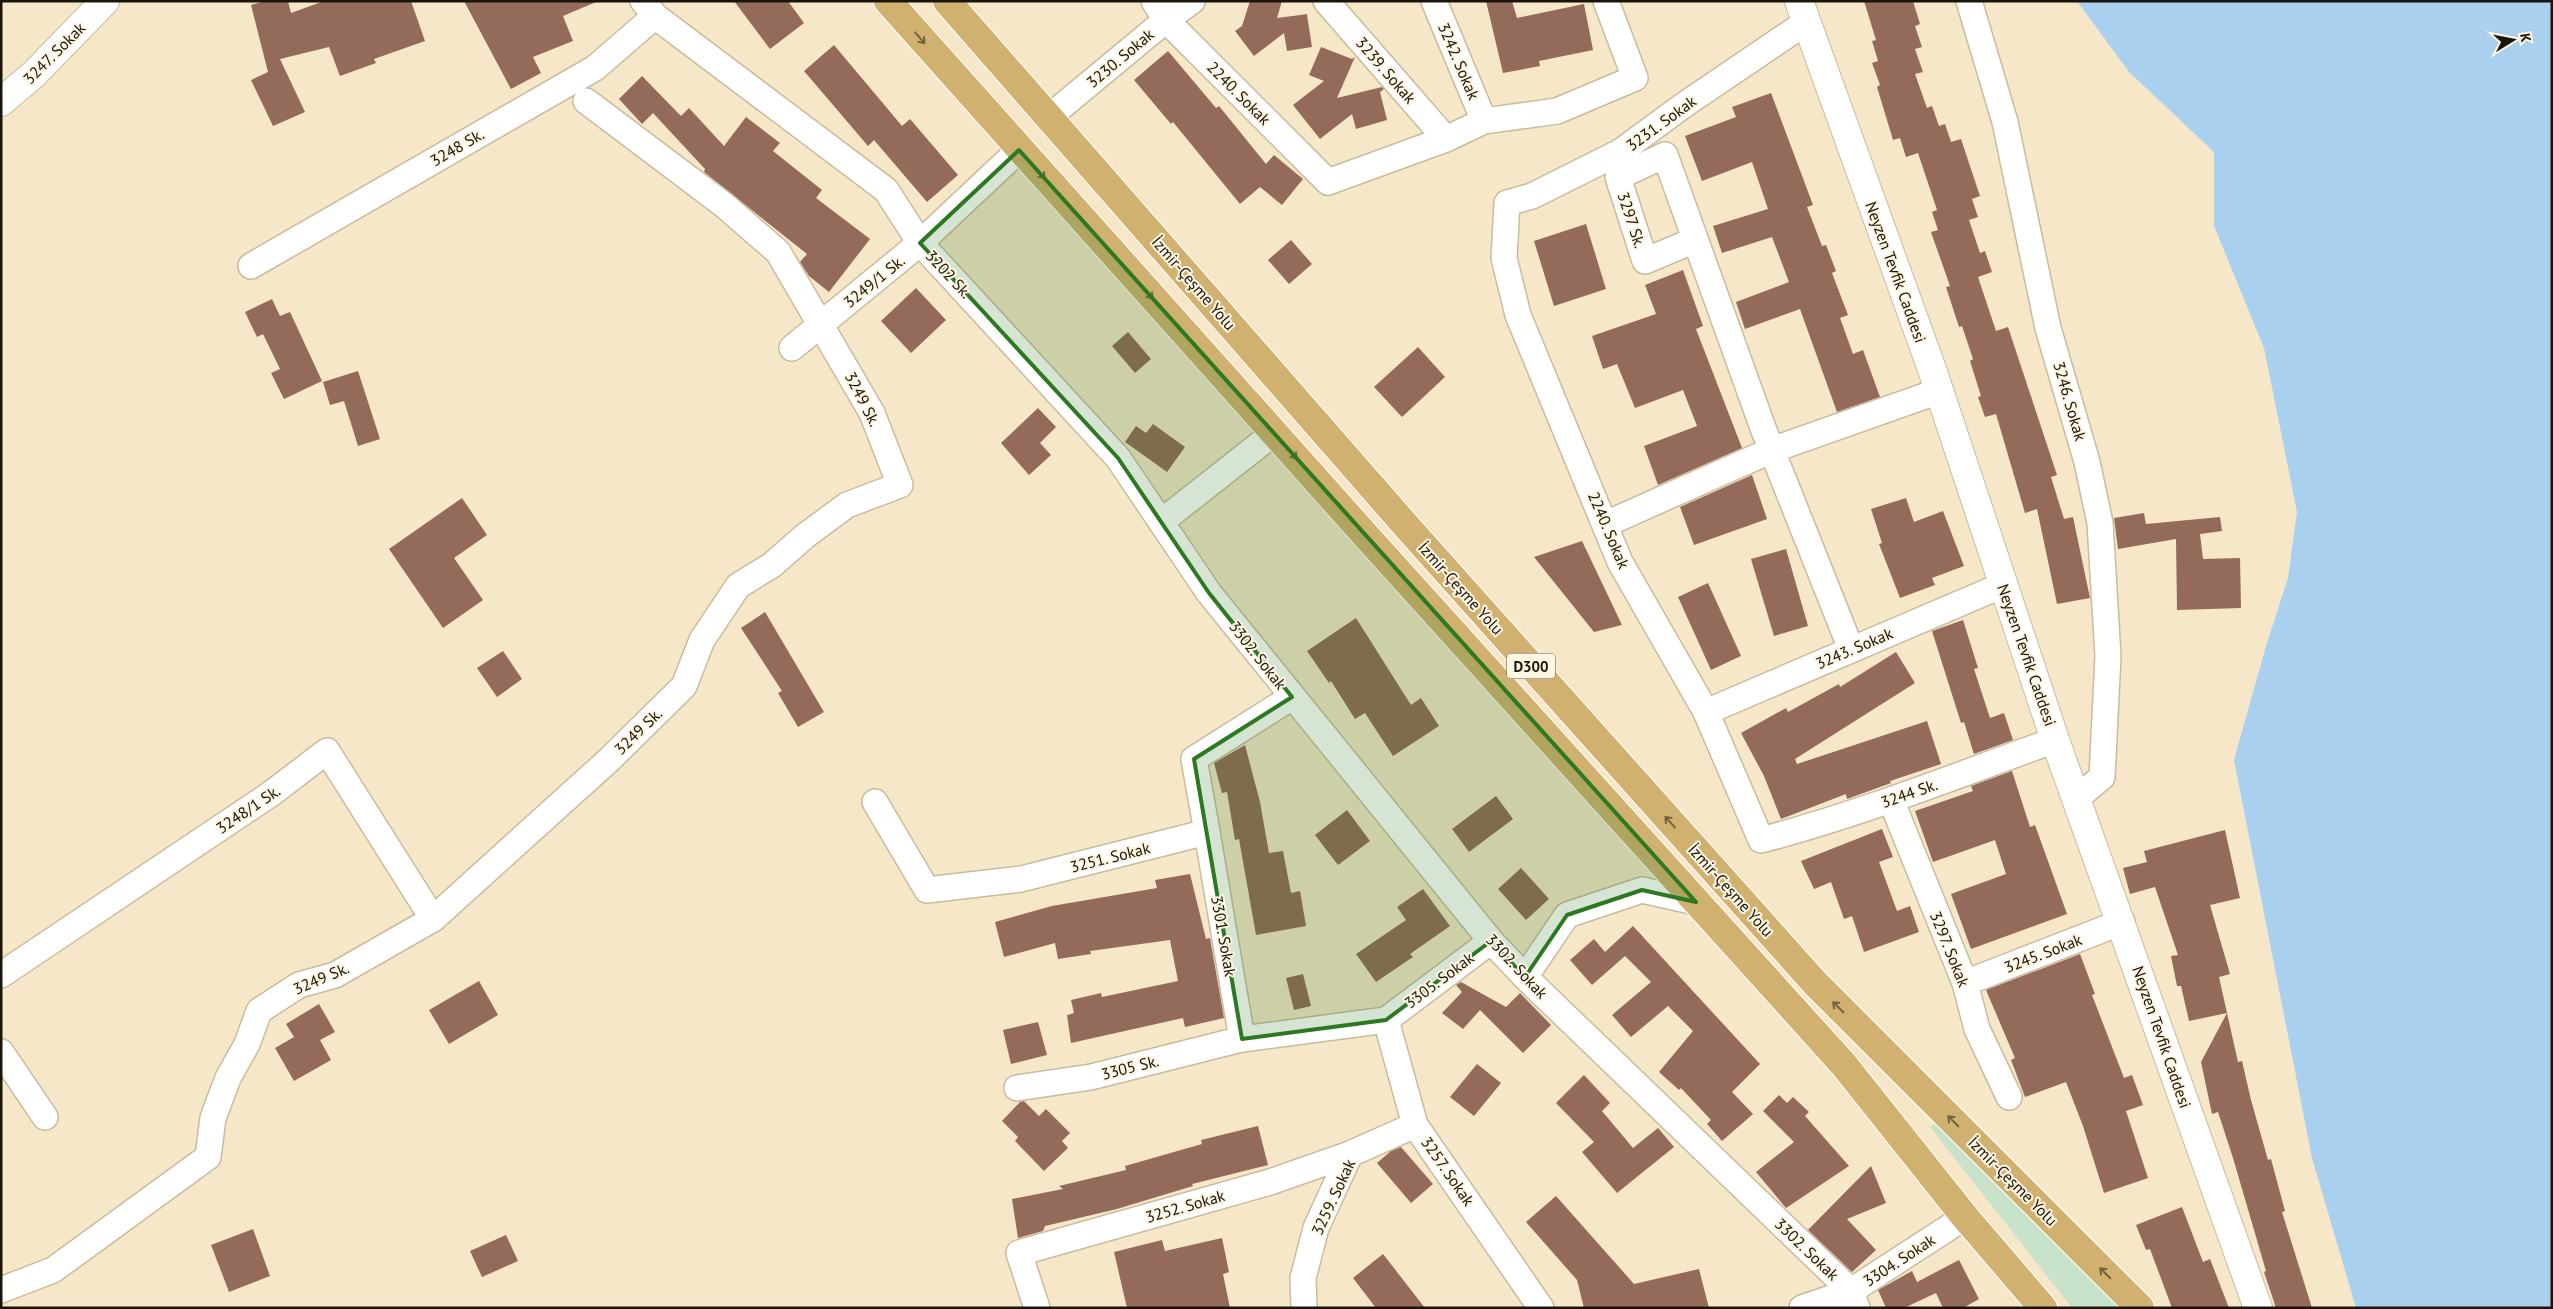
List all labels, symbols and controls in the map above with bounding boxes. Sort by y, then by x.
north arrow [2488,15,2538,65]
street label: 3247. Sokak [19,17,90,88]
street label: 3242. Sokak [1434,20,1484,103]
street label: 3230. Sokak [1082,24,1158,92]
one-way arrow [914,31,926,44]
text: K [2516,32,2535,44]
street label: 3239. Sokak [1352,33,1421,108]
street label: 2240. Sokak [1203,57,1275,129]
street label: 3231. Sokak [1622,91,1700,155]
street label: 3248 Sk. [427,124,487,170]
one-way arrow [1034,166,1045,179]
street label: 3297 Sk. [1614,189,1650,251]
street label: Neyzen Tevfik Caddesi [1861,199,1931,345]
street label: İzmir-Çeşme Yolu [1148,232,1240,334]
street label: 3202 Sk. [922,246,976,302]
street label: 3249/1 Sk. [839,250,909,312]
one-way arrow [1142,287,1154,300]
street label: 3246. Sokak [2049,359,2091,443]
street label: 3249 Sk. [841,368,885,430]
one-way arrow [1286,447,1298,460]
street label: 2240. Sokak [1584,489,1634,572]
street label: İzmir-Çeşme Yolu [1414,537,1508,639]
street label: Neyzen Tevfik Caddesi [1993,581,2061,729]
street label: 3302. Sokak [1225,617,1291,694]
street label: 3243. Sokak [1813,623,1896,673]
road number: D300 [1507,654,1555,678]
street label: 3249 Sk. [610,703,666,759]
street label: 3244 Sk. [1878,774,1940,812]
street label: 3248/1 Sk. [212,780,284,838]
one-way arrow [1664,815,1676,828]
street label: 3251. Sokak [1068,837,1152,877]
street label: İzmir-Çeşme Yolu [1684,839,1778,941]
street label: 3301. Sokak [1207,894,1241,978]
street label: 3297. Sokak [1926,908,1974,990]
street label: 3302. Sokak [1482,929,1552,1003]
street label: 3245. Sokak [2001,929,2085,977]
street label: 3305. Sokak [1400,947,1478,1013]
street label: 3249 Sk. [290,957,352,999]
street label: Neyzen Tevfik Caddesi [2128,963,2196,1111]
one-way arrow [1832,1001,1844,1013]
street label: 3305 Sk. [1099,1050,1161,1084]
one-way arrow [1947,1115,1959,1128]
street label: İzmir-Çeşme Yolu [1964,1132,2062,1230]
street label: 3257. Sokak [1417,1133,1479,1210]
street label: 3259. Sokak [1307,1155,1359,1238]
street label: 3252. Sokak [1143,1185,1227,1227]
street label: 3302. Sokak [1771,1213,1844,1285]
street label: 3304. Sokak [1859,1229,1939,1291]
one-way arrow [2099,1267,2112,1279]

